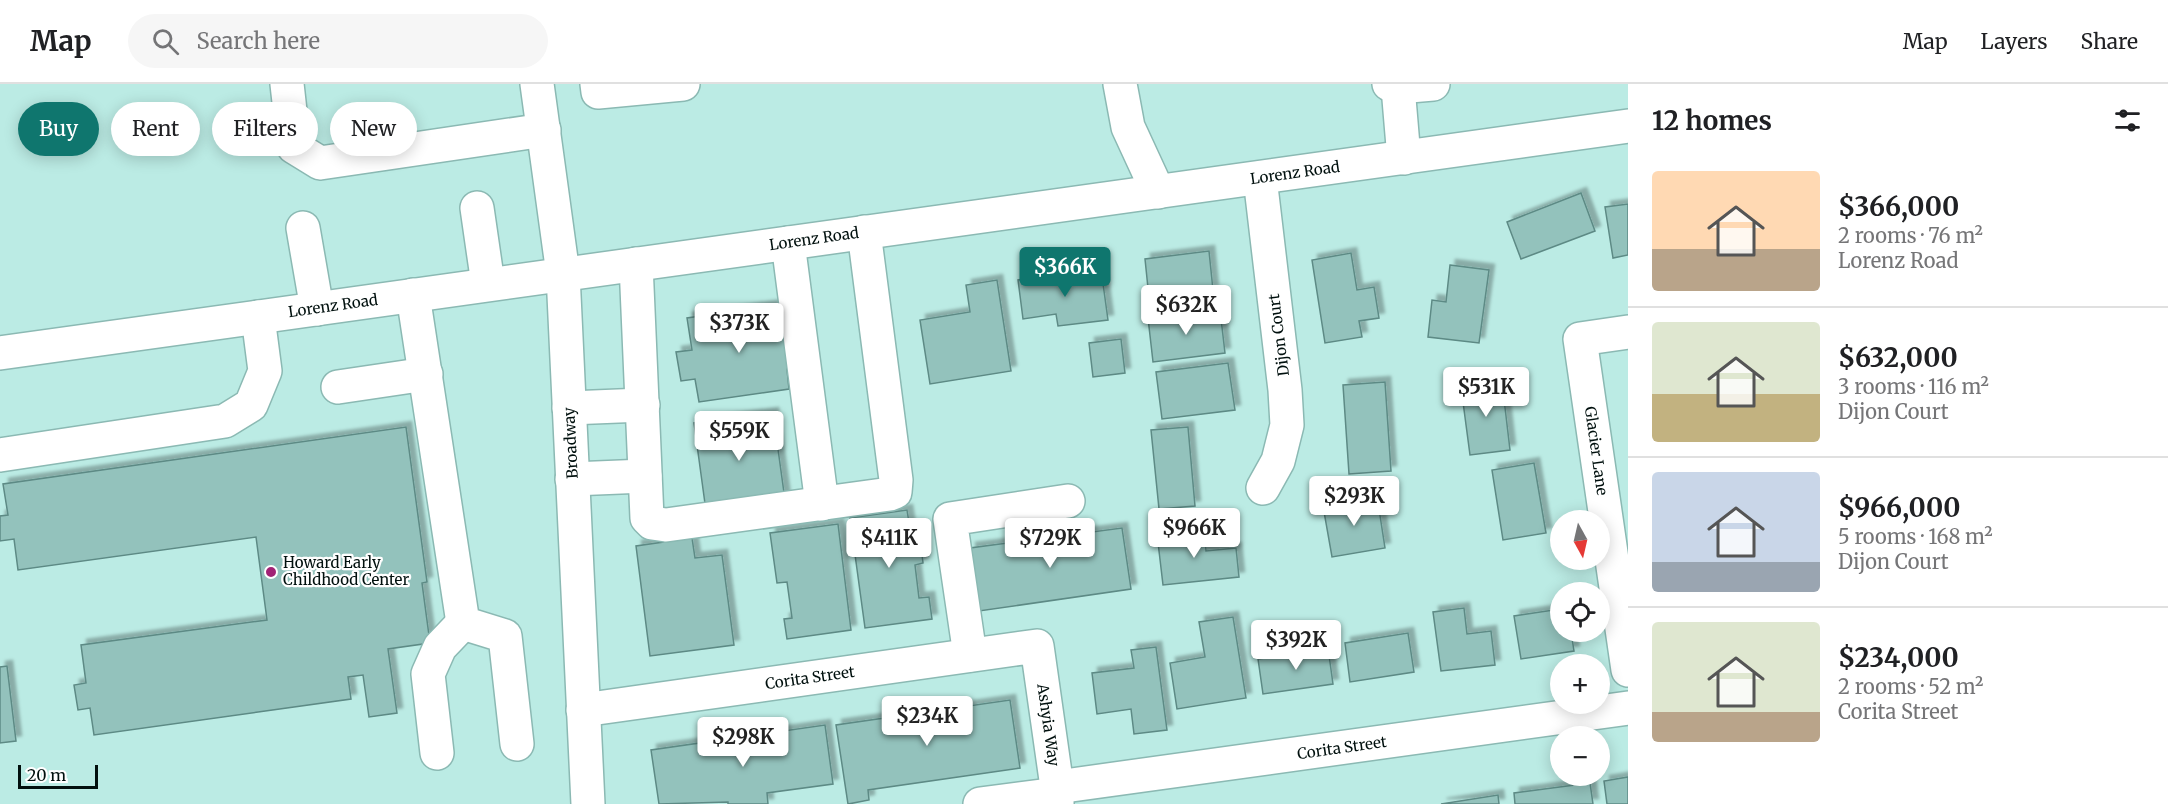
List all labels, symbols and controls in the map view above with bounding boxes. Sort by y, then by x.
search box [128,14,548,68]
text: Map [30,23,92,59]
icon: search [149,25,182,58]
text: Search here [197,27,320,55]
text: Map [1903,28,1948,55]
text: Layers [1981,28,2048,55]
text: Share [2081,28,2138,55]
chip: Buy [18,102,99,156]
chip: Rent [111,102,200,156]
chip: Filters [212,102,318,156]
chip: New [330,102,417,156]
text: 12 homes [1652,104,1772,137]
icon: filters [2111,104,2144,137]
street label: Lorenz Road [1249,157,1341,188]
text: $366,000 [1838,190,1959,223]
icon: home [1700,195,1772,267]
street label: Lorenz Road [768,223,860,254]
text: 2 rooms · 76 m² [1838,223,1983,248]
pin: $366K [1023,247,1107,298]
text: Lorenz Road [1838,248,1959,273]
text: $366K [1034,254,1096,279]
pin: $632K [1144,285,1228,336]
street label: Lorenz Road [287,290,379,321]
text: $632K [1155,292,1217,317]
street label: Dijon Court [1264,293,1293,377]
pin: $373K [697,303,781,354]
text: $373K [709,310,769,335]
text: $632,000 [1838,341,1958,374]
icon: home [1700,346,1772,418]
pin: $531K [1444,367,1528,418]
text: $531K [1457,374,1515,399]
text: 3 rooms · 116 m² [1838,374,1989,399]
text: Dijon Court [1838,399,1949,424]
street label: Glacier Lane [1581,405,1612,497]
street label: Broadway [559,407,582,479]
pin: $559K [697,411,781,462]
text: $559K [709,418,769,443]
pin: $293K [1312,476,1396,527]
text: $293K [1323,483,1385,508]
text: $966,000 [1838,491,1960,524]
icon: home [1700,496,1772,568]
pin: $966K [1152,508,1236,559]
north arrow [1550,510,1610,570]
map controls [1550,510,1610,786]
text: $966K [1162,515,1226,540]
pin: $411K [847,518,931,569]
pin: $729K [1008,518,1092,569]
text: 5 rooms · 168 m² [1838,524,1993,549]
text: $411K [860,525,918,550]
text: $729K [1019,525,1081,550]
text: Dijon Court [1838,549,1949,574]
place label: Howard Early Childhood Center [283,553,409,589]
marker: Howard Early Childhood Center [264,565,278,579]
button: locate [1550,582,1610,642]
pin: $392K [1254,620,1338,671]
text: $392K [1265,627,1327,652]
text: $234,000 [1838,641,1959,674]
icon: home [1700,646,1772,718]
button: + [1550,654,1610,714]
street label: Corita Street [764,662,856,693]
text: 2 rooms · 52 m² [1838,674,1983,699]
street label: Ashyia Way [1033,681,1064,768]
pin: $234K [885,696,969,747]
text: Corita Street [1838,699,1958,724]
text: $234K [896,703,958,728]
pin: $298K [701,717,785,768]
text: $298K [711,724,775,749]
button: − [1550,726,1610,786]
street label: Corita Street [1296,732,1388,763]
scale bar [18,762,98,790]
text: 20 m [27,765,66,785]

